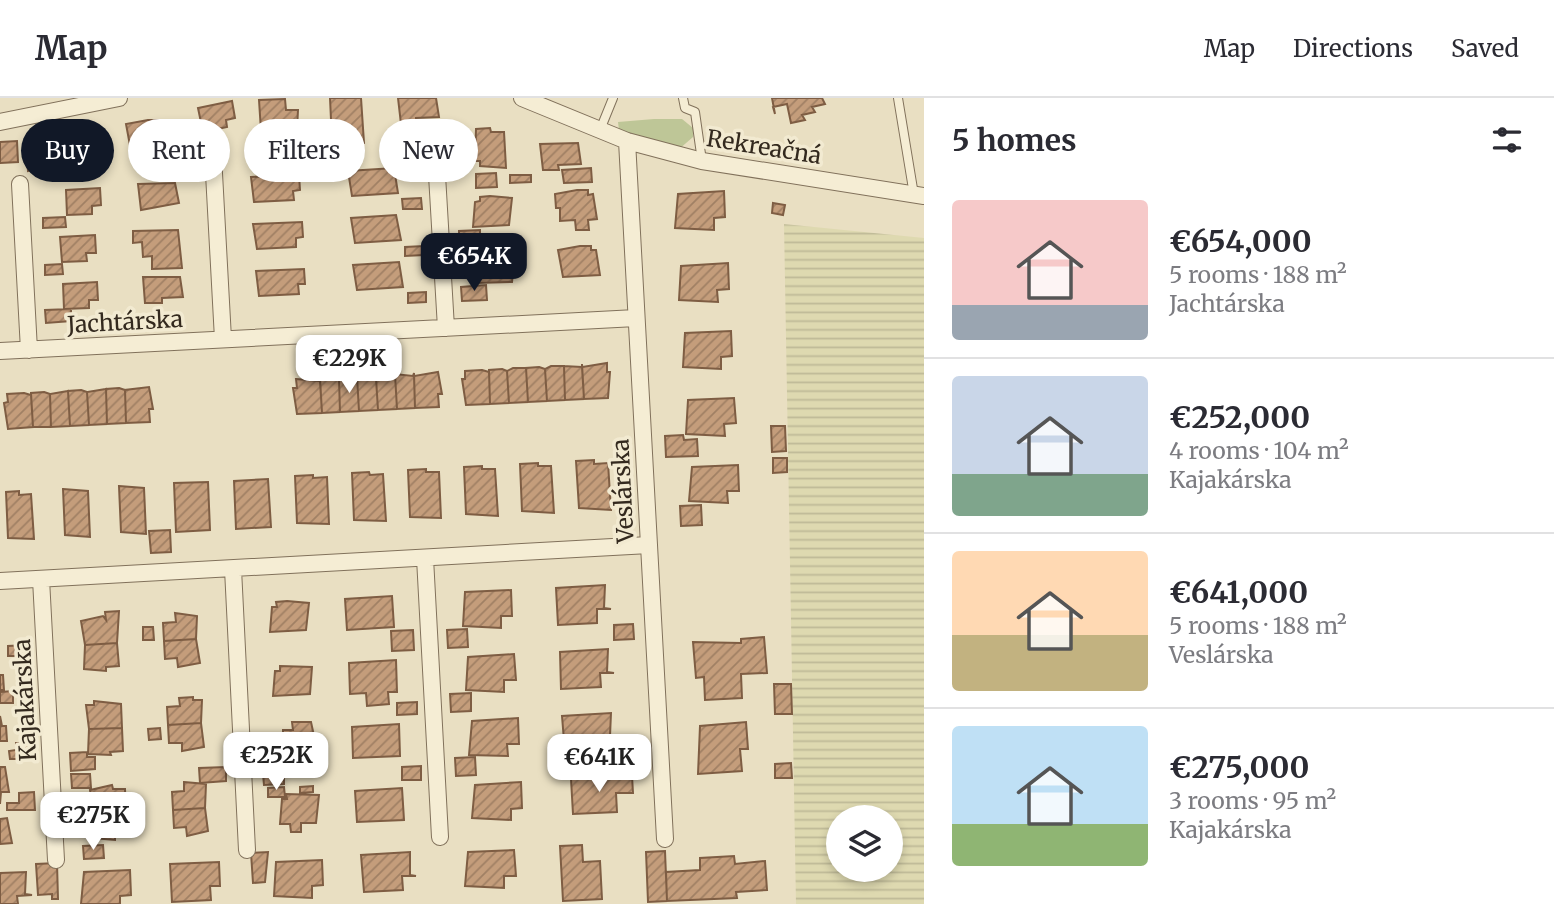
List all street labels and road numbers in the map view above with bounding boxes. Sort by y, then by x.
street label: Rekreačná [705,123,824,170]
street label: Jachtárska [65,304,184,339]
street label: Veslárska [605,438,640,545]
street label: Kajakárska [7,638,42,762]

